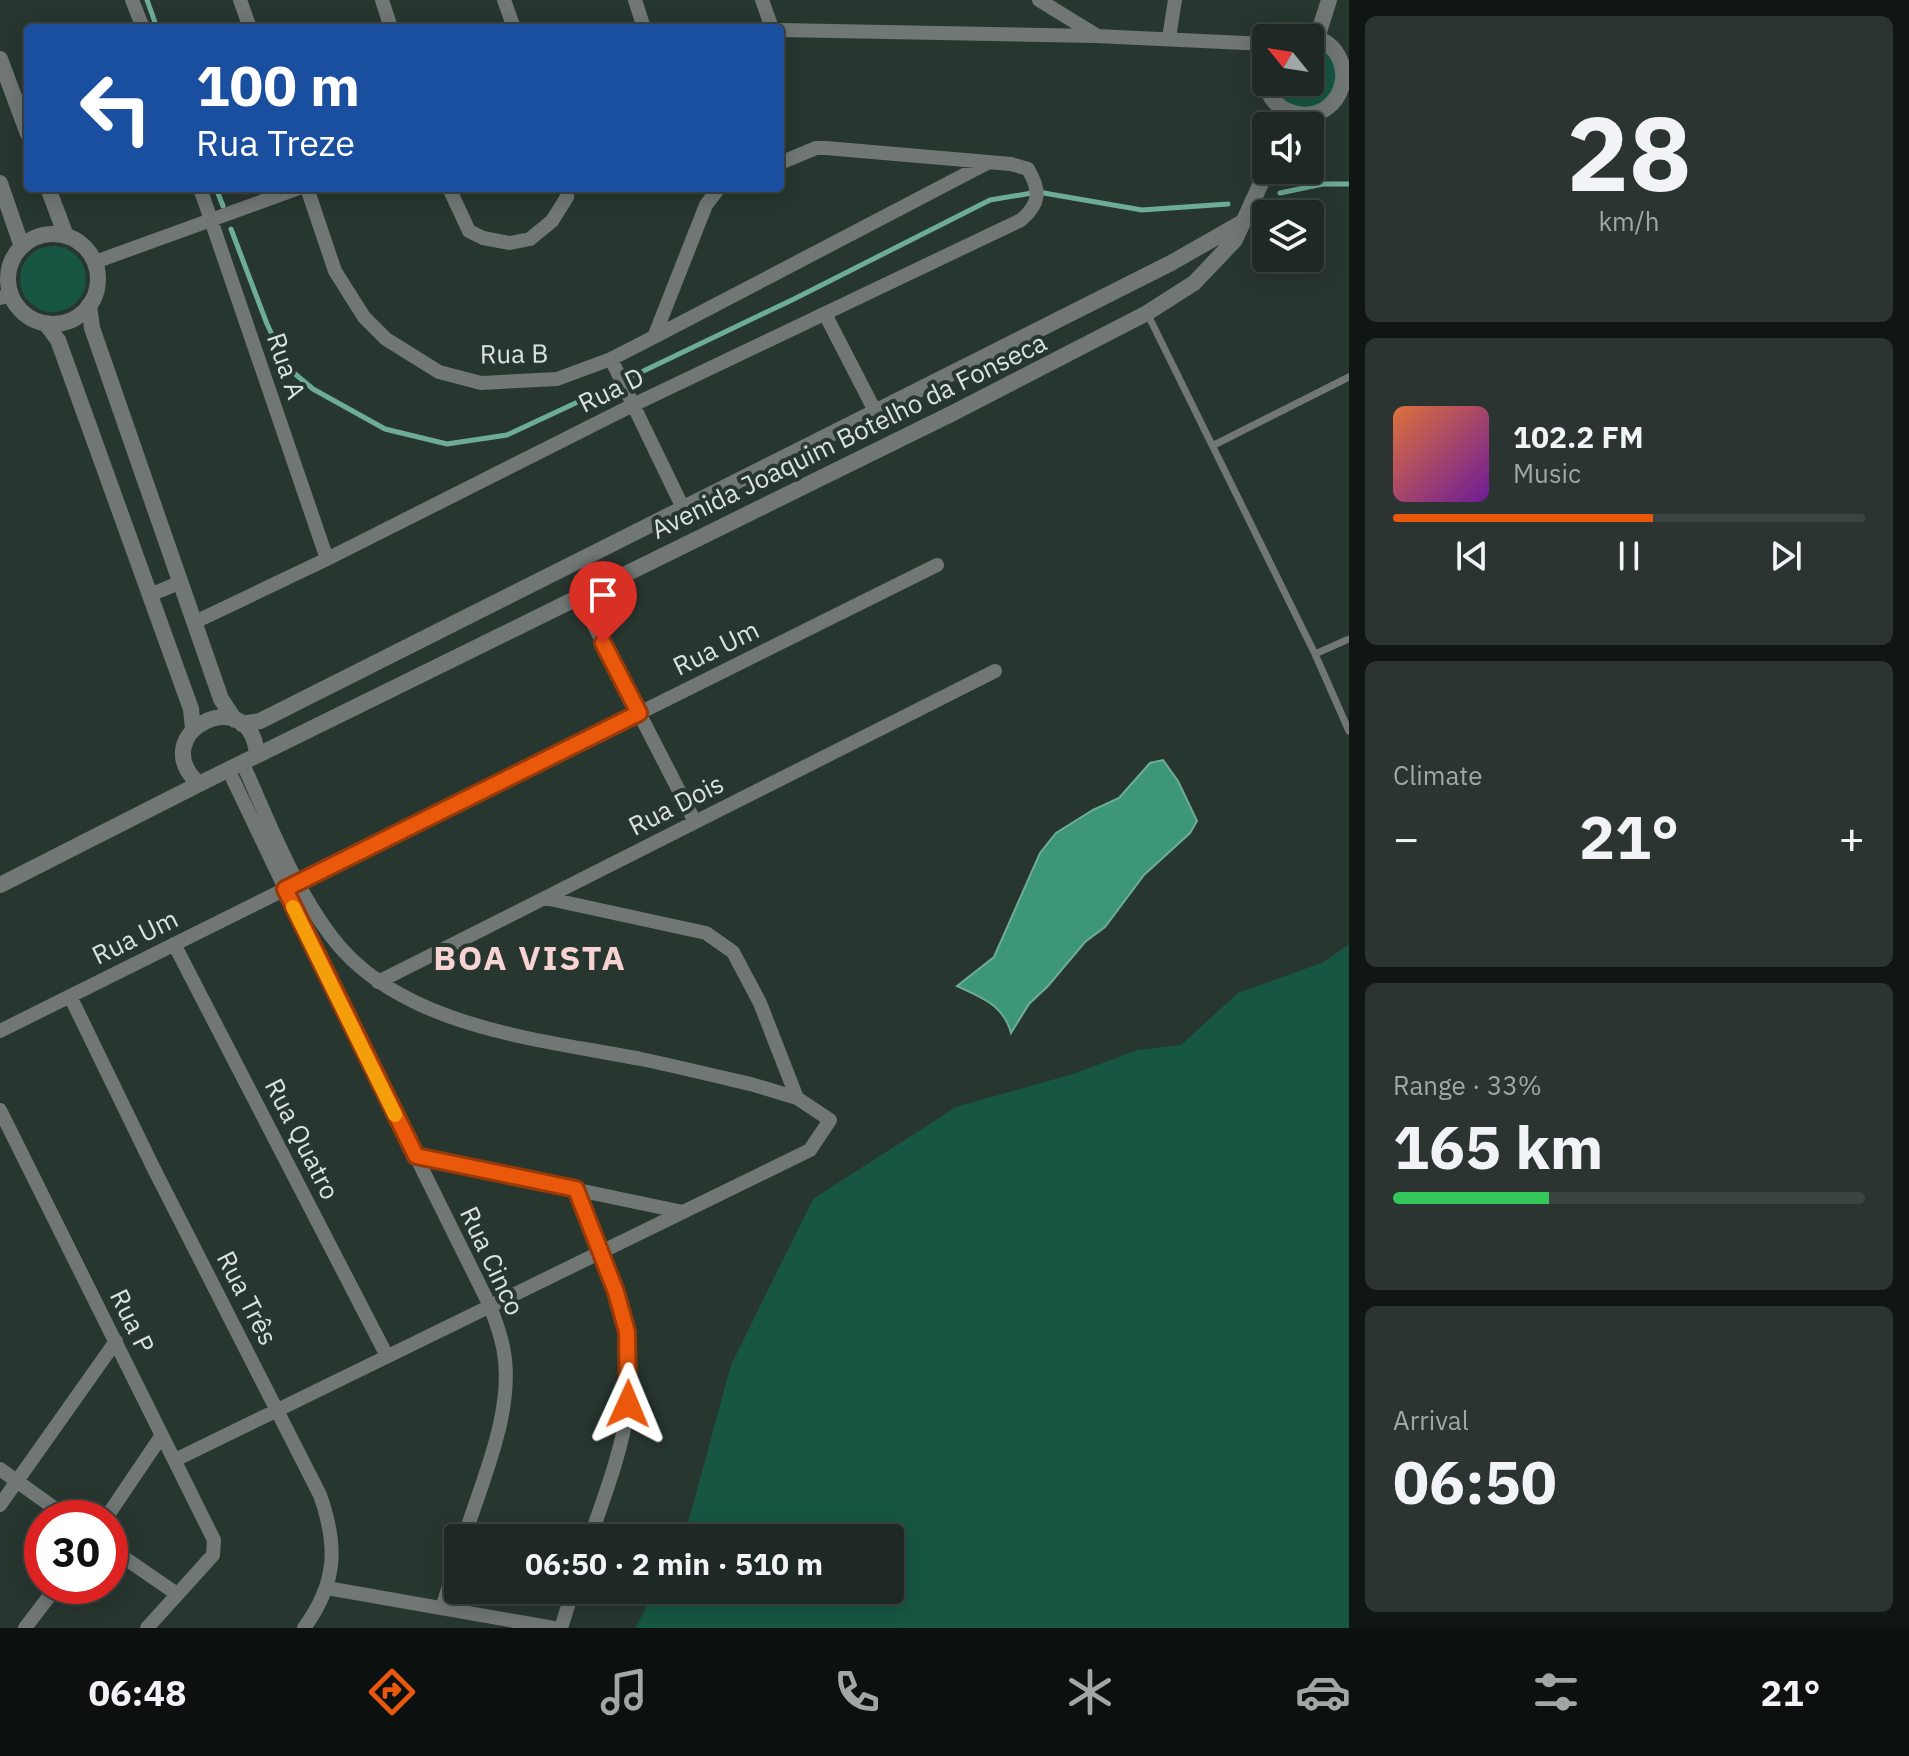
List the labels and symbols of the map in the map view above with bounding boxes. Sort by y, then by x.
north arrow [1252,24,1324,96]
street label: Avenida Joaquim Botelho da Fonseca [645,324,1052,546]
street label: Rua A [260,328,314,404]
street label: Rua B [479,335,548,371]
street label: Rua D [572,359,649,419]
pin [569,561,637,643]
street label: Rua Um [667,612,764,682]
street label: Rua Dois [622,766,729,843]
street label: Rua Um [86,901,183,971]
district label: BOA VISTA [433,935,627,979]
street label: Rua Quatro [258,1072,348,1205]
street label: Rua Cinco [453,1201,533,1320]
street label: Rua Três [210,1245,286,1350]
street label: Rua P [103,1283,163,1358]
position arrow [586,1362,670,1446]
speed limit sign: 30 [24,1500,128,1604]

